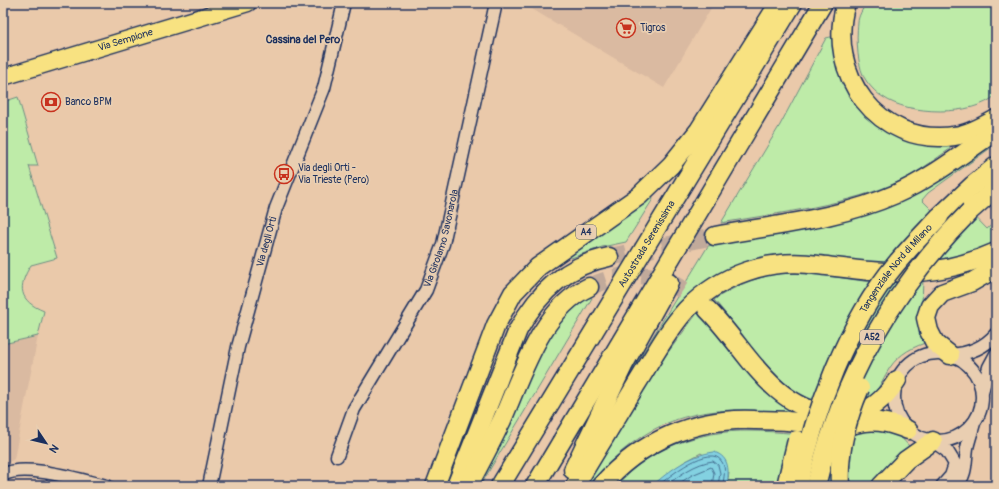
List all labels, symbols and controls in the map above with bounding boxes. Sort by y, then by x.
supermarket icon: Tigros [615,17,637,39]
place label: Tigros [640,22,666,34]
street label: Via Sempione [97,26,154,54]
district label: Cassina del Pero [266,33,340,46]
bank icon: Banco BPM [40,91,62,113]
place label: Banco BPM [65,96,112,108]
place label: Via degli Orti - Via Trieste (Pero) [298,162,370,186]
bus stop icon: Via degli Orti - Via Trieste (Pero) [273,163,295,185]
street label: Via Girolamo Savonarola [421,188,461,289]
street label: Autostrada Serenissima [616,198,678,290]
street label: Via degli Orti [254,215,279,268]
street label: Tangenziale Nord di Milano [857,221,935,315]
road number: A4 [576,225,596,239]
road number: A52 [860,330,884,344]
north arrow [26,423,66,463]
text: N [46,442,61,456]

